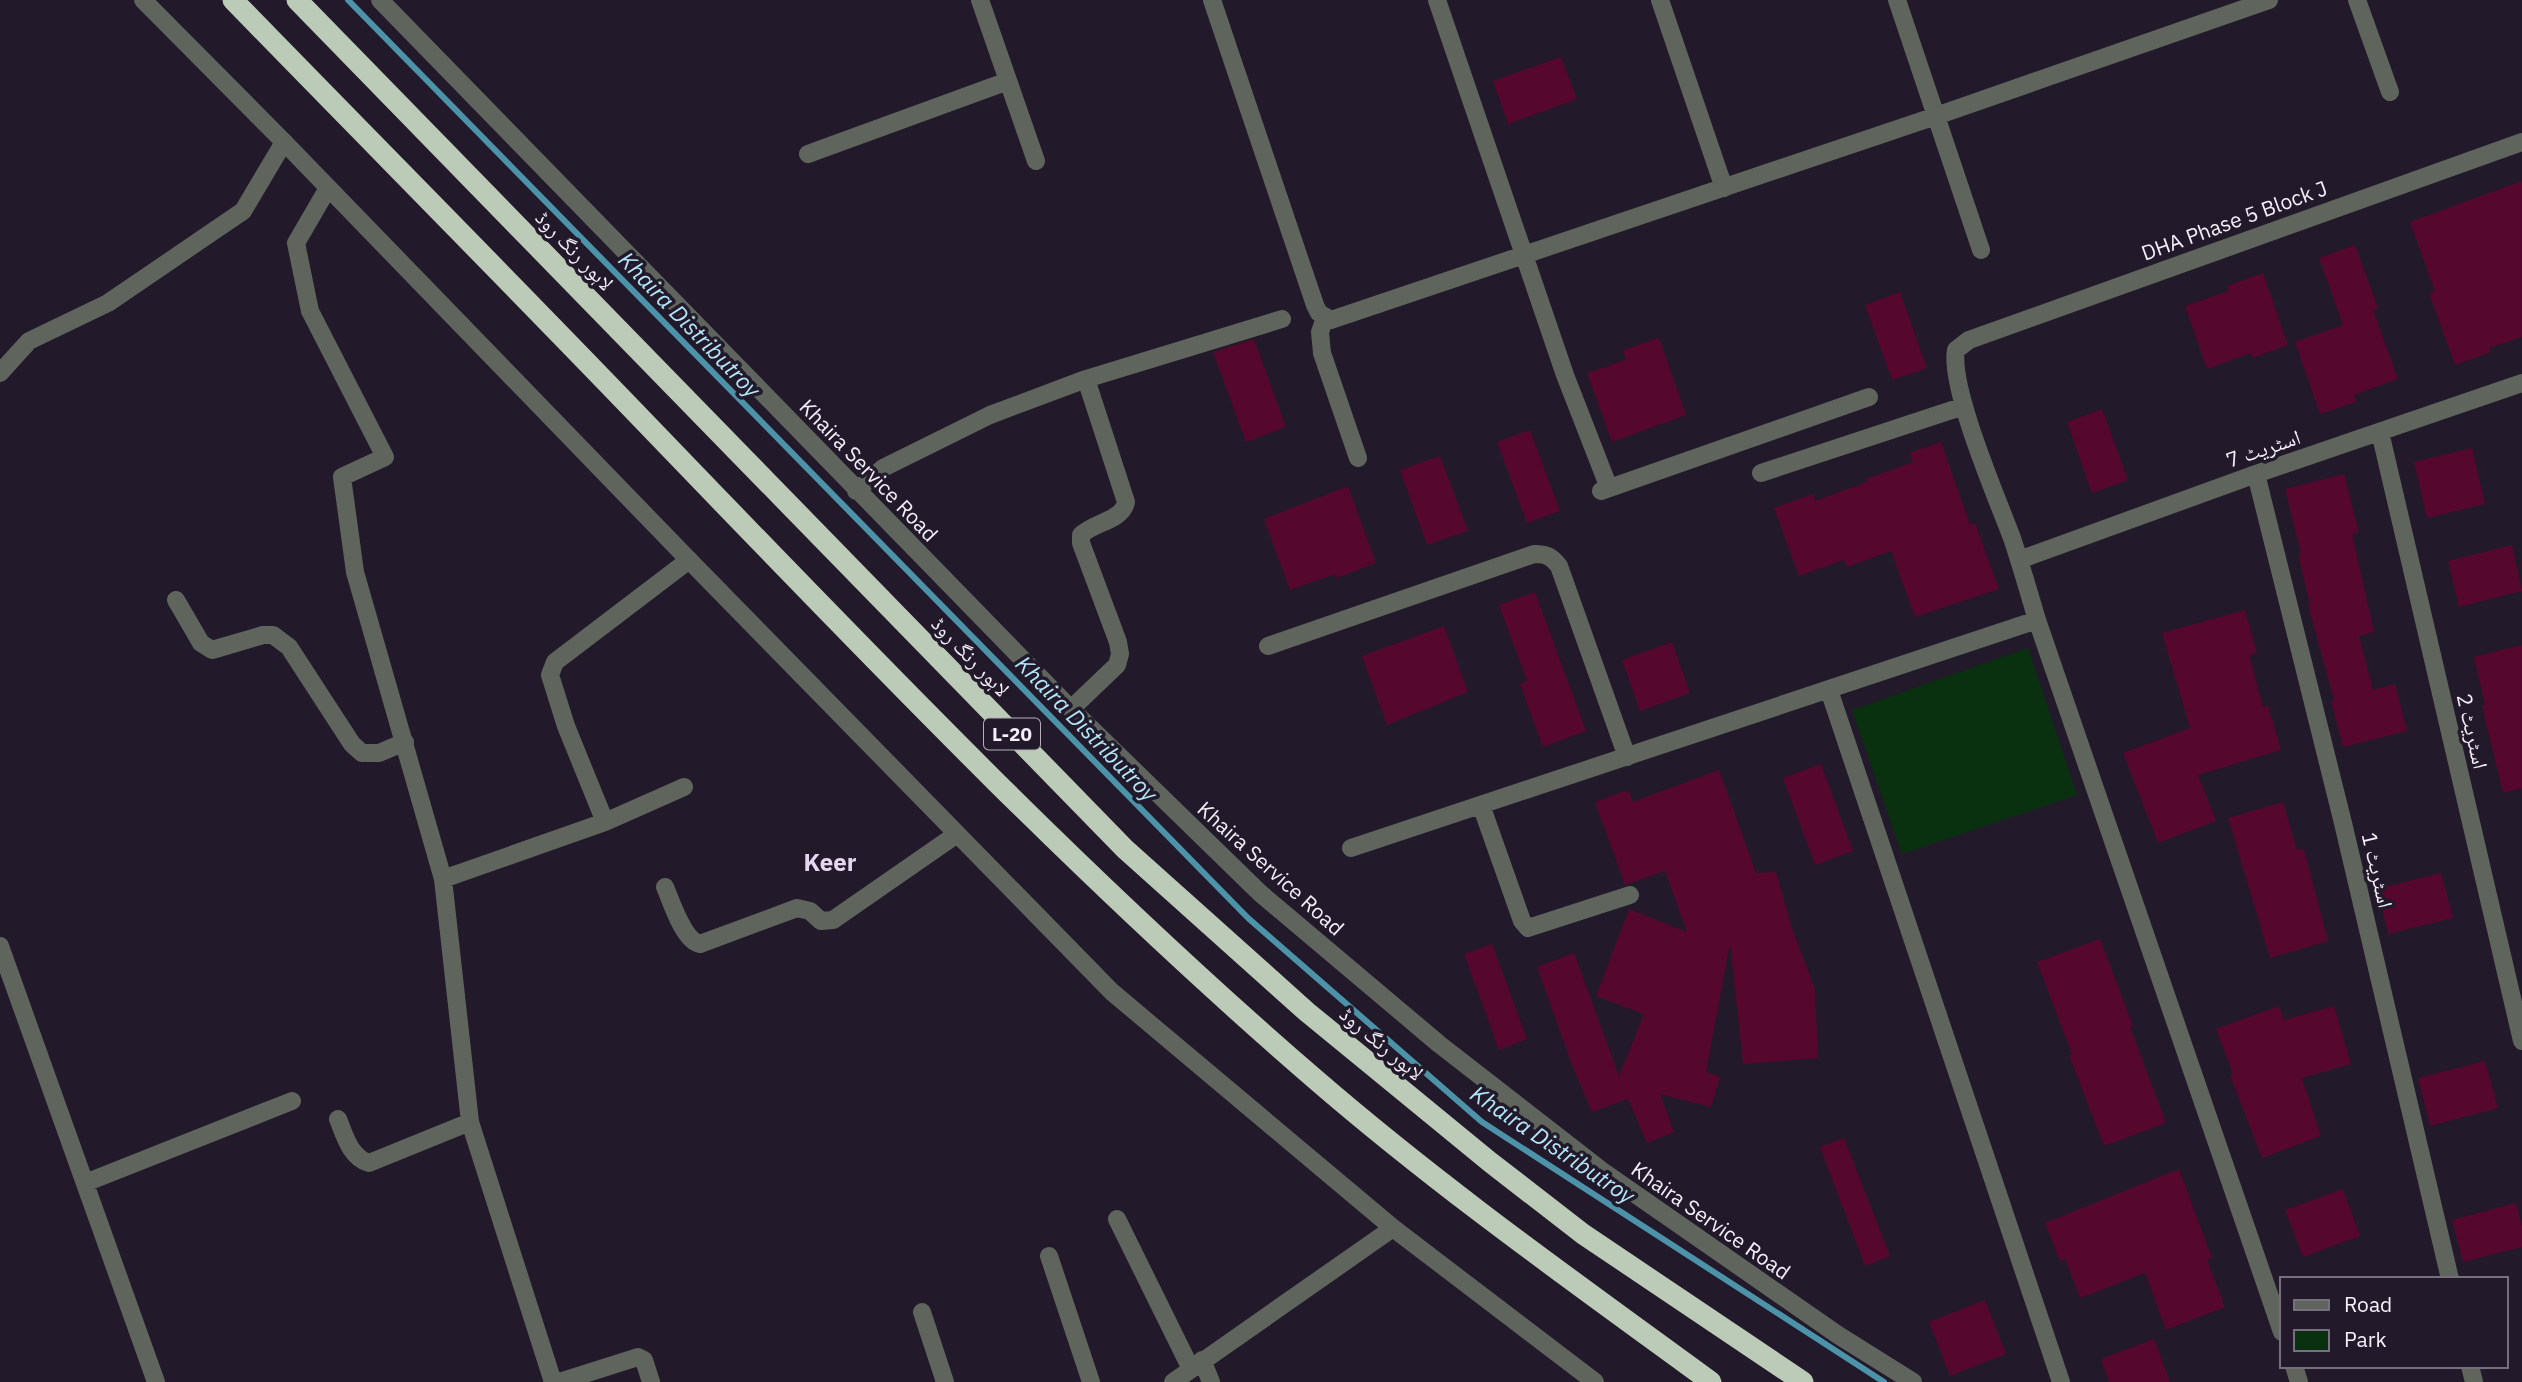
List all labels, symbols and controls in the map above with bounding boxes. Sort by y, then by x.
street label: DHA Phase 5 Block J [2137,173,2331,267]
street label: لاہور رنگ روڈ [530,204,620,296]
water label: Khaira Distributroy [613,245,768,404]
street label: Khaira Service Road [794,393,944,547]
street label: اسٹریٹ 7 [2222,422,2304,474]
street label: لاہور رنگ روڈ [926,610,1016,702]
water label: Khaira Distributroy [1010,649,1165,808]
street label: اسٹریٹ 2 [2451,690,2495,772]
road number: L-20 [984,719,1040,750]
street label: Khaira Service Road [1192,795,1350,941]
street label: اسٹریٹ 1 [2356,829,2400,911]
district label: Keer [804,846,857,878]
street label: لاہور رنگ روڈ [1334,1000,1430,1086]
water label: Khaira Distributroy [1465,1078,1642,1211]
street label: Khaira Service Road [1626,1155,1796,1285]
legend [2280,1277,2508,1368]
text: Road [2344,1290,2392,1318]
text: Park [2344,1325,2387,1353]

